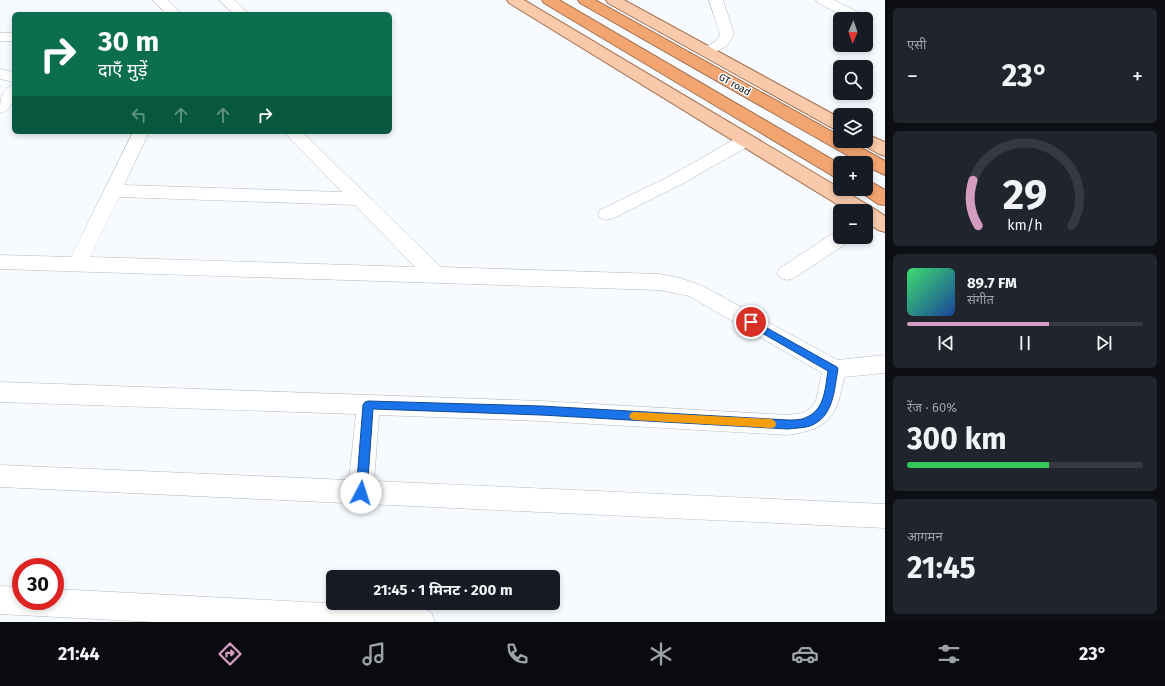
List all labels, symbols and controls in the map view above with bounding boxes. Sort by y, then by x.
north arrow [833,12,873,52]
map controls [833,12,873,244]
text: 30 m [98,25,159,58]
icon: right [32,28,84,80]
text: एसी [907,37,926,52]
text: 23° [1002,58,1048,94]
text: दाएँ मुड़ें [98,59,147,81]
button: search [833,60,873,100]
text: − [907,63,918,90]
text: + [1132,63,1143,90]
street label: GT road [716,71,753,99]
icon: left [128,104,150,126]
icon: ahead [170,104,192,126]
icon: ahead [212,104,234,126]
icon: right [254,104,276,126]
button: layers [833,108,873,148]
button: + [833,156,873,196]
text: 29 [1003,170,1047,220]
button: − [833,204,873,244]
text: km/h [1007,217,1043,234]
text: 89.7 FM [967,274,1017,292]
text: संगीत [967,292,994,307]
pin [734,305,768,339]
icon: arrive [740,311,762,333]
icon: previous [935,332,957,354]
icon: pause [1014,332,1036,354]
icon: next [1093,332,1115,354]
text: रेंज · 60% [907,400,957,415]
text: 300 km [907,421,1007,457]
position arrow [340,472,382,514]
text: आगमन [907,529,943,544]
text: 21:45 [907,550,976,586]
speed limit sign: 30 [12,558,64,610]
text: 21:45 · 1 मिनट · 200 m [373,581,513,599]
icon: directions [216,640,244,668]
icon: music [360,640,388,668]
icon: phone [503,640,531,668]
icon: climate [647,640,675,668]
icon: car [791,640,819,668]
icon: filters [935,640,963,668]
text: 21:44 [58,643,100,665]
text: 23° [1079,643,1107,665]

